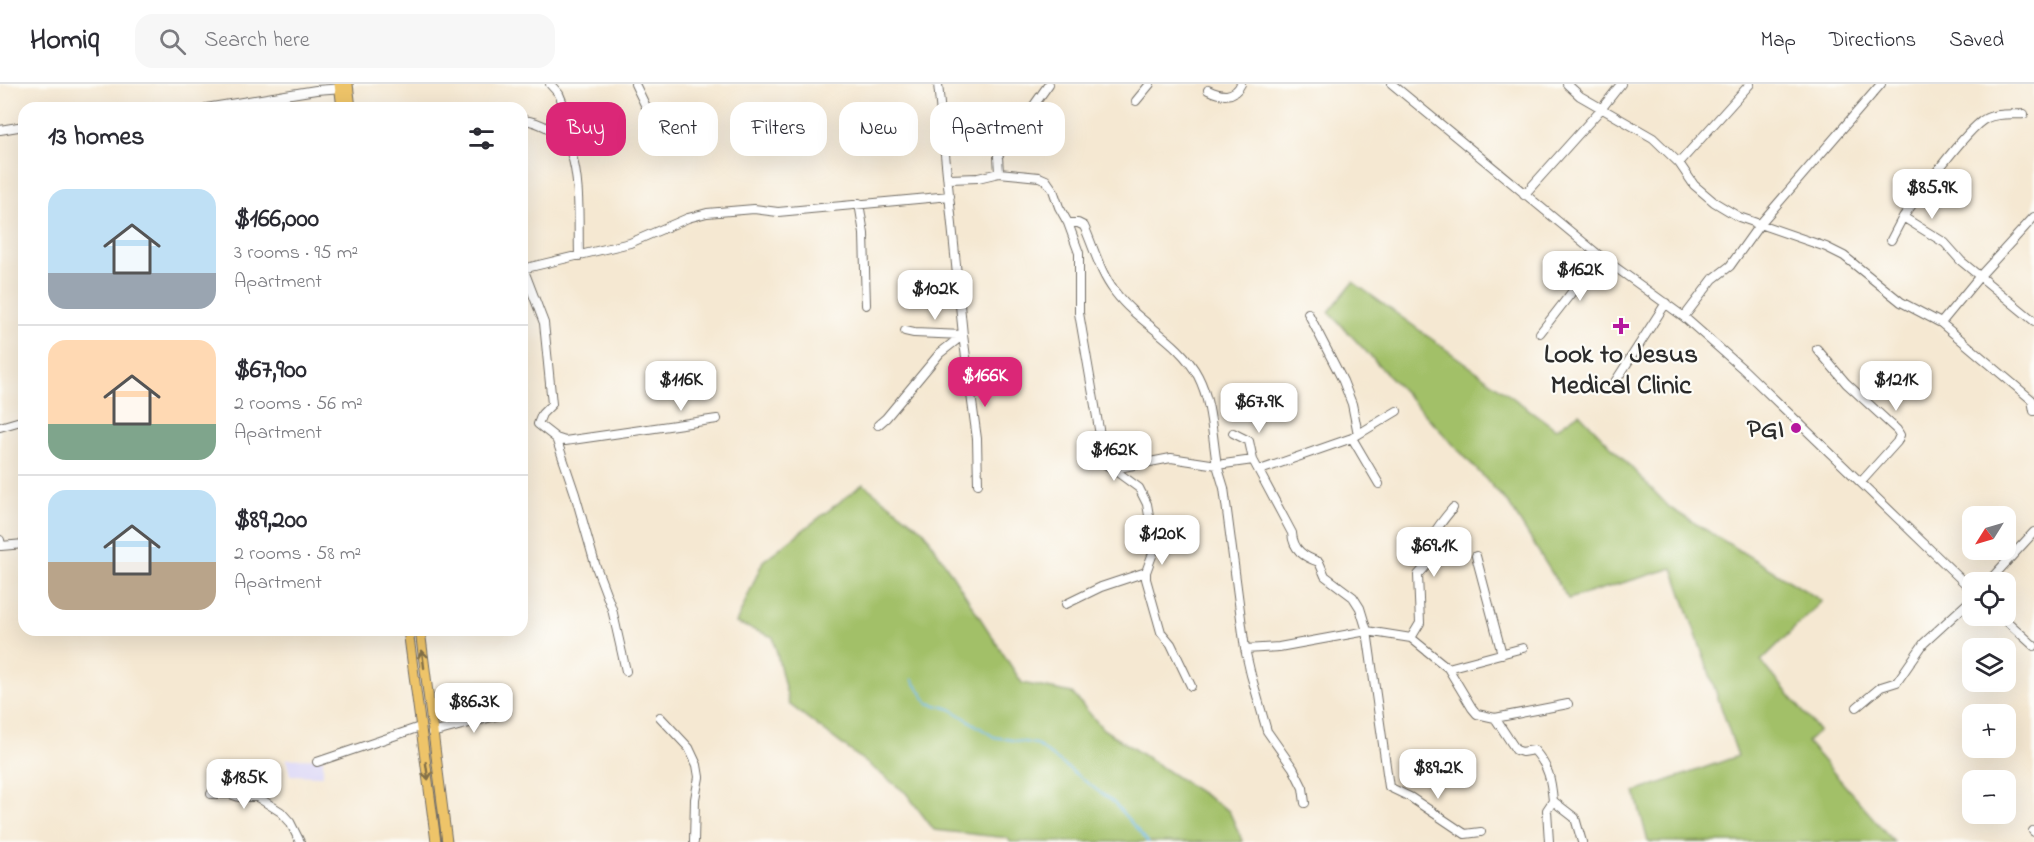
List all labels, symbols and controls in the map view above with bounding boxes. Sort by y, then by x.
search box [135,14,555,68]
text: Homiq [30,21,99,62]
icon: search [156,25,189,58]
text: Search here [204,25,310,57]
text: Map [1760,26,1796,56]
text: Directions [1829,26,1916,56]
text: Saved [1949,26,2004,56]
chip: Buy [546,102,626,156]
chip: Rent [638,102,718,156]
chip: Filters [730,102,827,156]
chip: New [839,102,918,156]
chip: Apartment [930,102,1065,156]
text: 13 homes [48,119,144,157]
icon: filters [465,122,498,155]
pin: $85.9K [1883,169,1981,220]
text: $85.9K [1907,174,1957,203]
text: $166,000 [234,201,319,239]
icon: home [96,213,168,285]
text: 3 rooms · 95 m² [234,239,358,268]
pin: $162K [1538,251,1622,302]
text: $162K [1557,256,1603,285]
text: Apartment [234,268,322,297]
pin: $102K [893,270,977,321]
text: $102K [912,275,958,304]
marker: Look to Jesus Medical Clinic [1612,317,1630,335]
place label: Look to Jesus Medical Clinic [1544,336,1698,406]
text: $67,900 [234,352,307,390]
pin: $166K [943,357,1027,408]
pin: $116K [639,361,723,412]
pin: $121K [1854,361,1938,412]
text: $166K [962,362,1008,391]
icon: home [96,364,168,436]
text: $116K [659,366,703,395]
text: $121K [1874,366,1918,395]
pin: $67.9K [1210,383,1308,434]
text: $67.9K [1235,388,1283,417]
text: 2 rooms · 56 m² [234,390,363,419]
place label: PGI [1747,411,1784,450]
text: Apartment [234,419,322,448]
marker: PGI [1789,421,1803,435]
pin: $162K [1072,431,1156,482]
text: $162K [1091,436,1137,465]
text: $89,200 [234,502,307,540]
north arrow [1962,506,2016,560]
map controls [1962,506,2016,824]
icon: home [96,514,168,586]
pin: $120K [1120,515,1204,566]
text: $120K [1139,520,1185,549]
pin: $69.1K [1385,527,1483,578]
text: $69.1K [1410,532,1458,561]
text: 2 rooms · 58 m² [234,540,361,569]
text: Apartment [234,569,322,598]
button: locate [1962,572,2016,626]
button: layers [1962,638,2016,692]
one-way arrow [418,650,429,669]
pin: $86.3K [425,683,523,734]
text: $86.3K [449,688,499,717]
button: + [1962,704,2016,758]
pin: $89.2K [1389,749,1487,800]
text: $89.2K [1413,754,1463,783]
pin: $185K [202,759,286,810]
one-way arrow [421,761,432,781]
text: $185K [220,764,268,793]
button: − [1962,770,2016,824]

